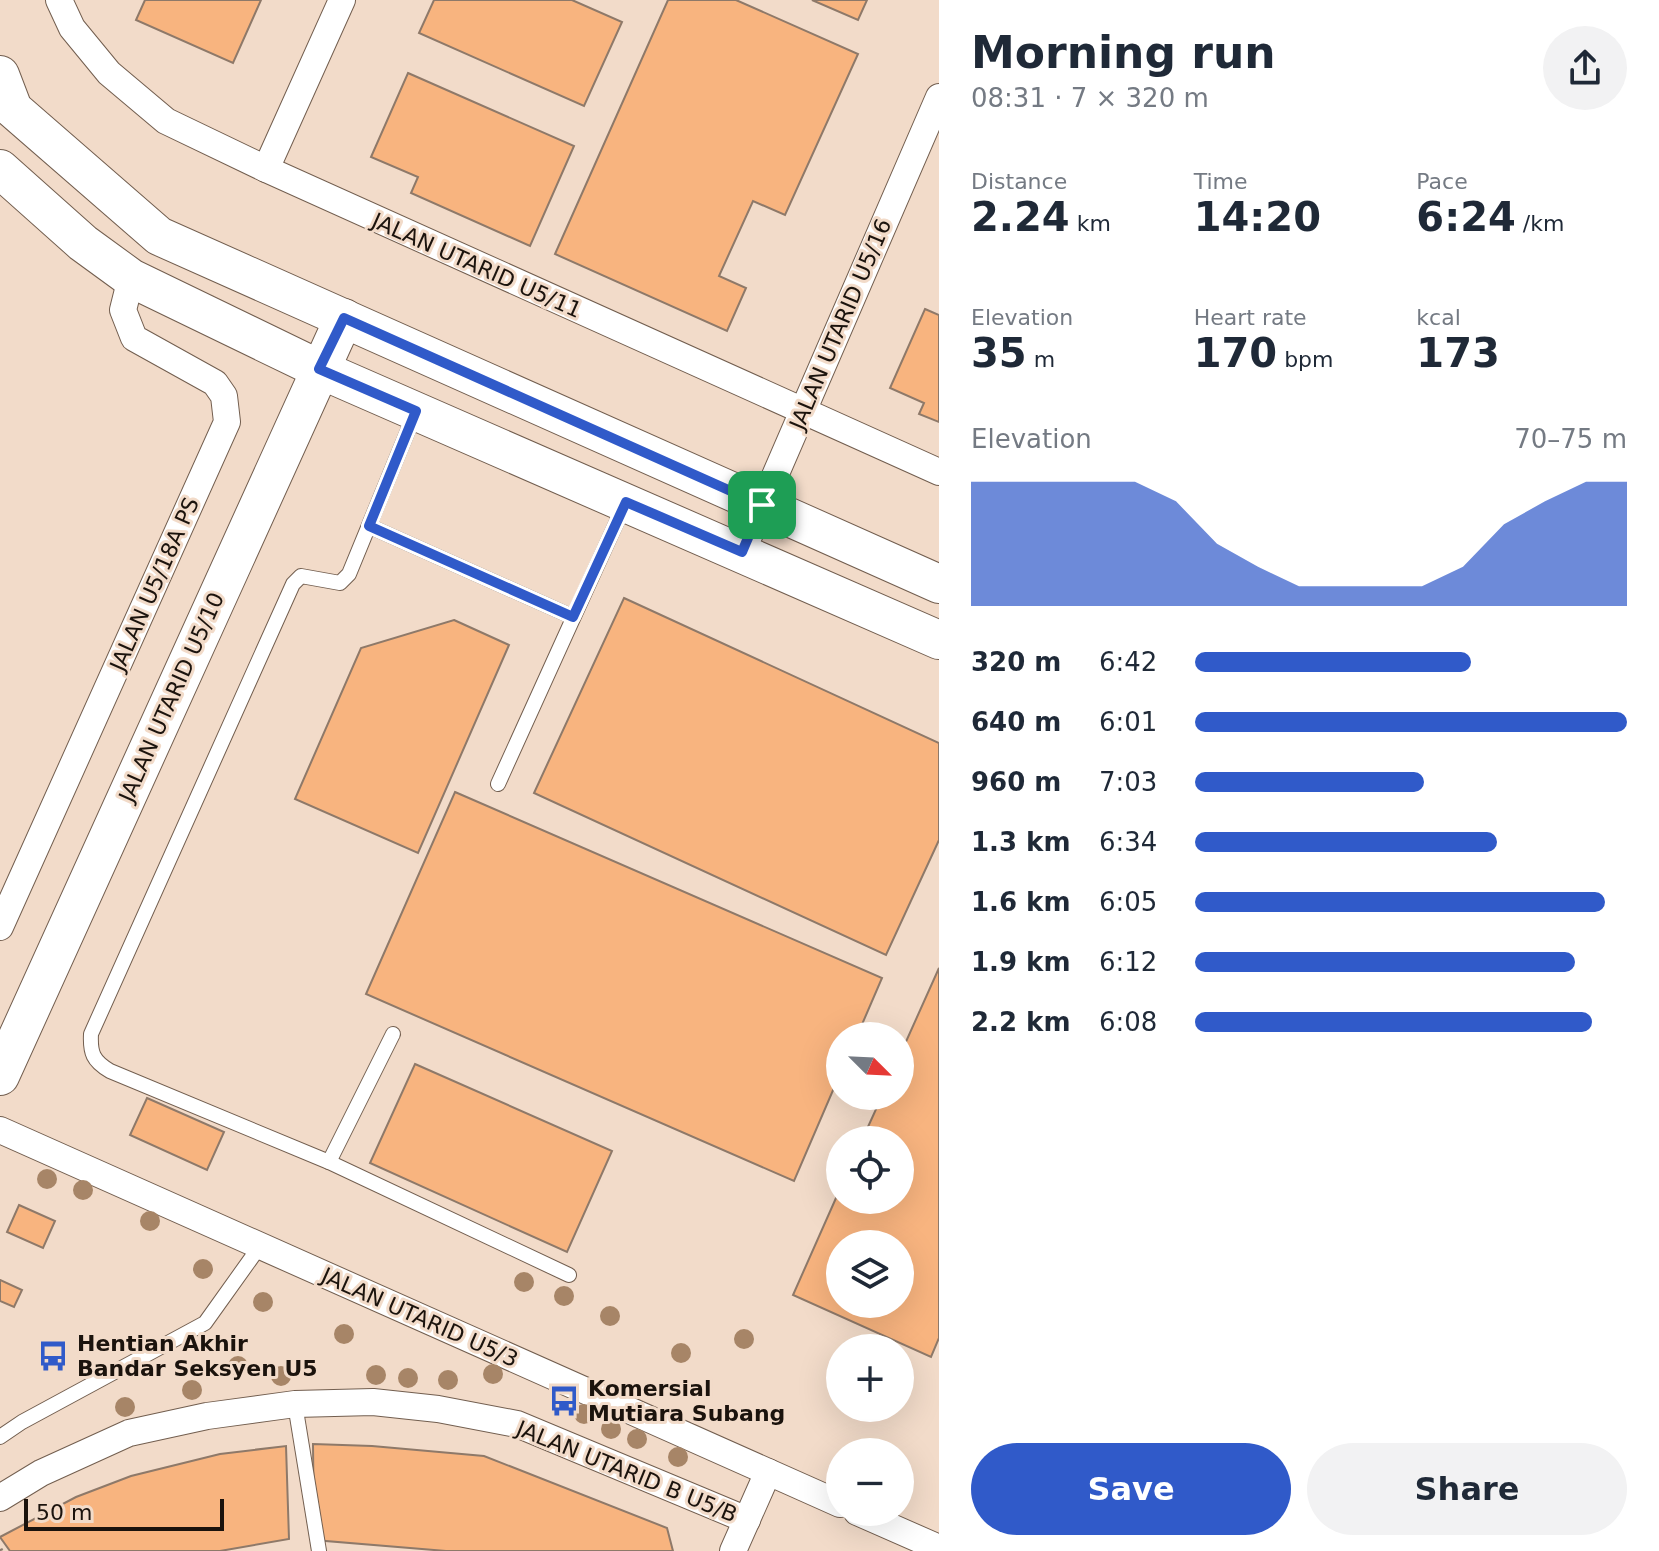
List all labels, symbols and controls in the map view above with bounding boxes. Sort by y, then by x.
button: share [1543,26,1627,110]
text: Morning run [971,27,1276,78]
text: 08:31 · 7 × 320 m [971,83,1209,113]
text: Distance [971,169,1067,194]
text: Time [1194,169,1248,194]
text: Pace [1416,169,1468,194]
text: 2.24 [971,194,1070,240]
text: 14:20 [1194,194,1321,240]
text: 6:24 [1416,194,1516,240]
street label: JALAN UTARID U5/11 [366,207,585,323]
text: km [1070,211,1111,236]
text: /km [1516,211,1564,236]
street label: JALAN UTARID U5/16 [784,215,896,435]
text: Elevation [971,305,1073,330]
text: Heart rate [1194,305,1307,330]
text: kcal [1416,305,1461,330]
text: 35 [971,330,1027,376]
text: 170 [1194,330,1277,376]
text: 173 [1416,330,1500,376]
text: m [1027,347,1055,372]
text: bpm [1277,347,1334,372]
text: Elevation [971,424,1092,454]
text: 70–75 m [1514,424,1627,454]
pin [728,471,796,539]
icon: arrive [740,483,784,527]
street label: JALAN U5/18A PS [104,494,204,677]
street label: JALAN UTARID U5/10 [113,589,229,808]
text: 320 m [971,647,1061,677]
text: 6:42 [1099,647,1157,677]
text: 640 m [971,707,1061,737]
text: 6:01 [1099,707,1157,737]
text: 960 m [971,767,1061,797]
text: 7:03 [1099,767,1157,797]
text: 1.3 km [971,827,1071,857]
text: 6:34 [1099,827,1157,857]
text: 1.6 km [971,887,1071,917]
text: 6:05 [1099,887,1157,917]
text: 1.9 km [971,947,1071,977]
text: 6:12 [1099,947,1157,977]
text: 2.2 km [971,1007,1071,1037]
text: 6:08 [1099,1007,1157,1037]
north arrow [826,1022,914,1110]
map controls [826,1022,914,1526]
button: locate [826,1126,914,1214]
button: layers [826,1230,914,1318]
street label: JALAN UTARID U5/3 [316,1262,522,1372]
place label: Hentian Akhir Bandar Seksyen U5 [77,1331,318,1381]
button: + [826,1334,914,1422]
bus stop icon: Hentian Akhir Bandar Seksyen U5 [36,1339,70,1373]
place label: Komersial Mutiara Subang [588,1376,785,1426]
bus stop icon: Komersial Mutiara Subang [547,1384,581,1418]
street label: JALAN UTARID B U5/B [511,1415,741,1527]
button: − [826,1438,914,1526]
button: Save [971,1443,1291,1535]
button: Share [1307,1443,1627,1535]
scale bar [24,1495,224,1531]
text: 50 m [36,1500,92,1525]

